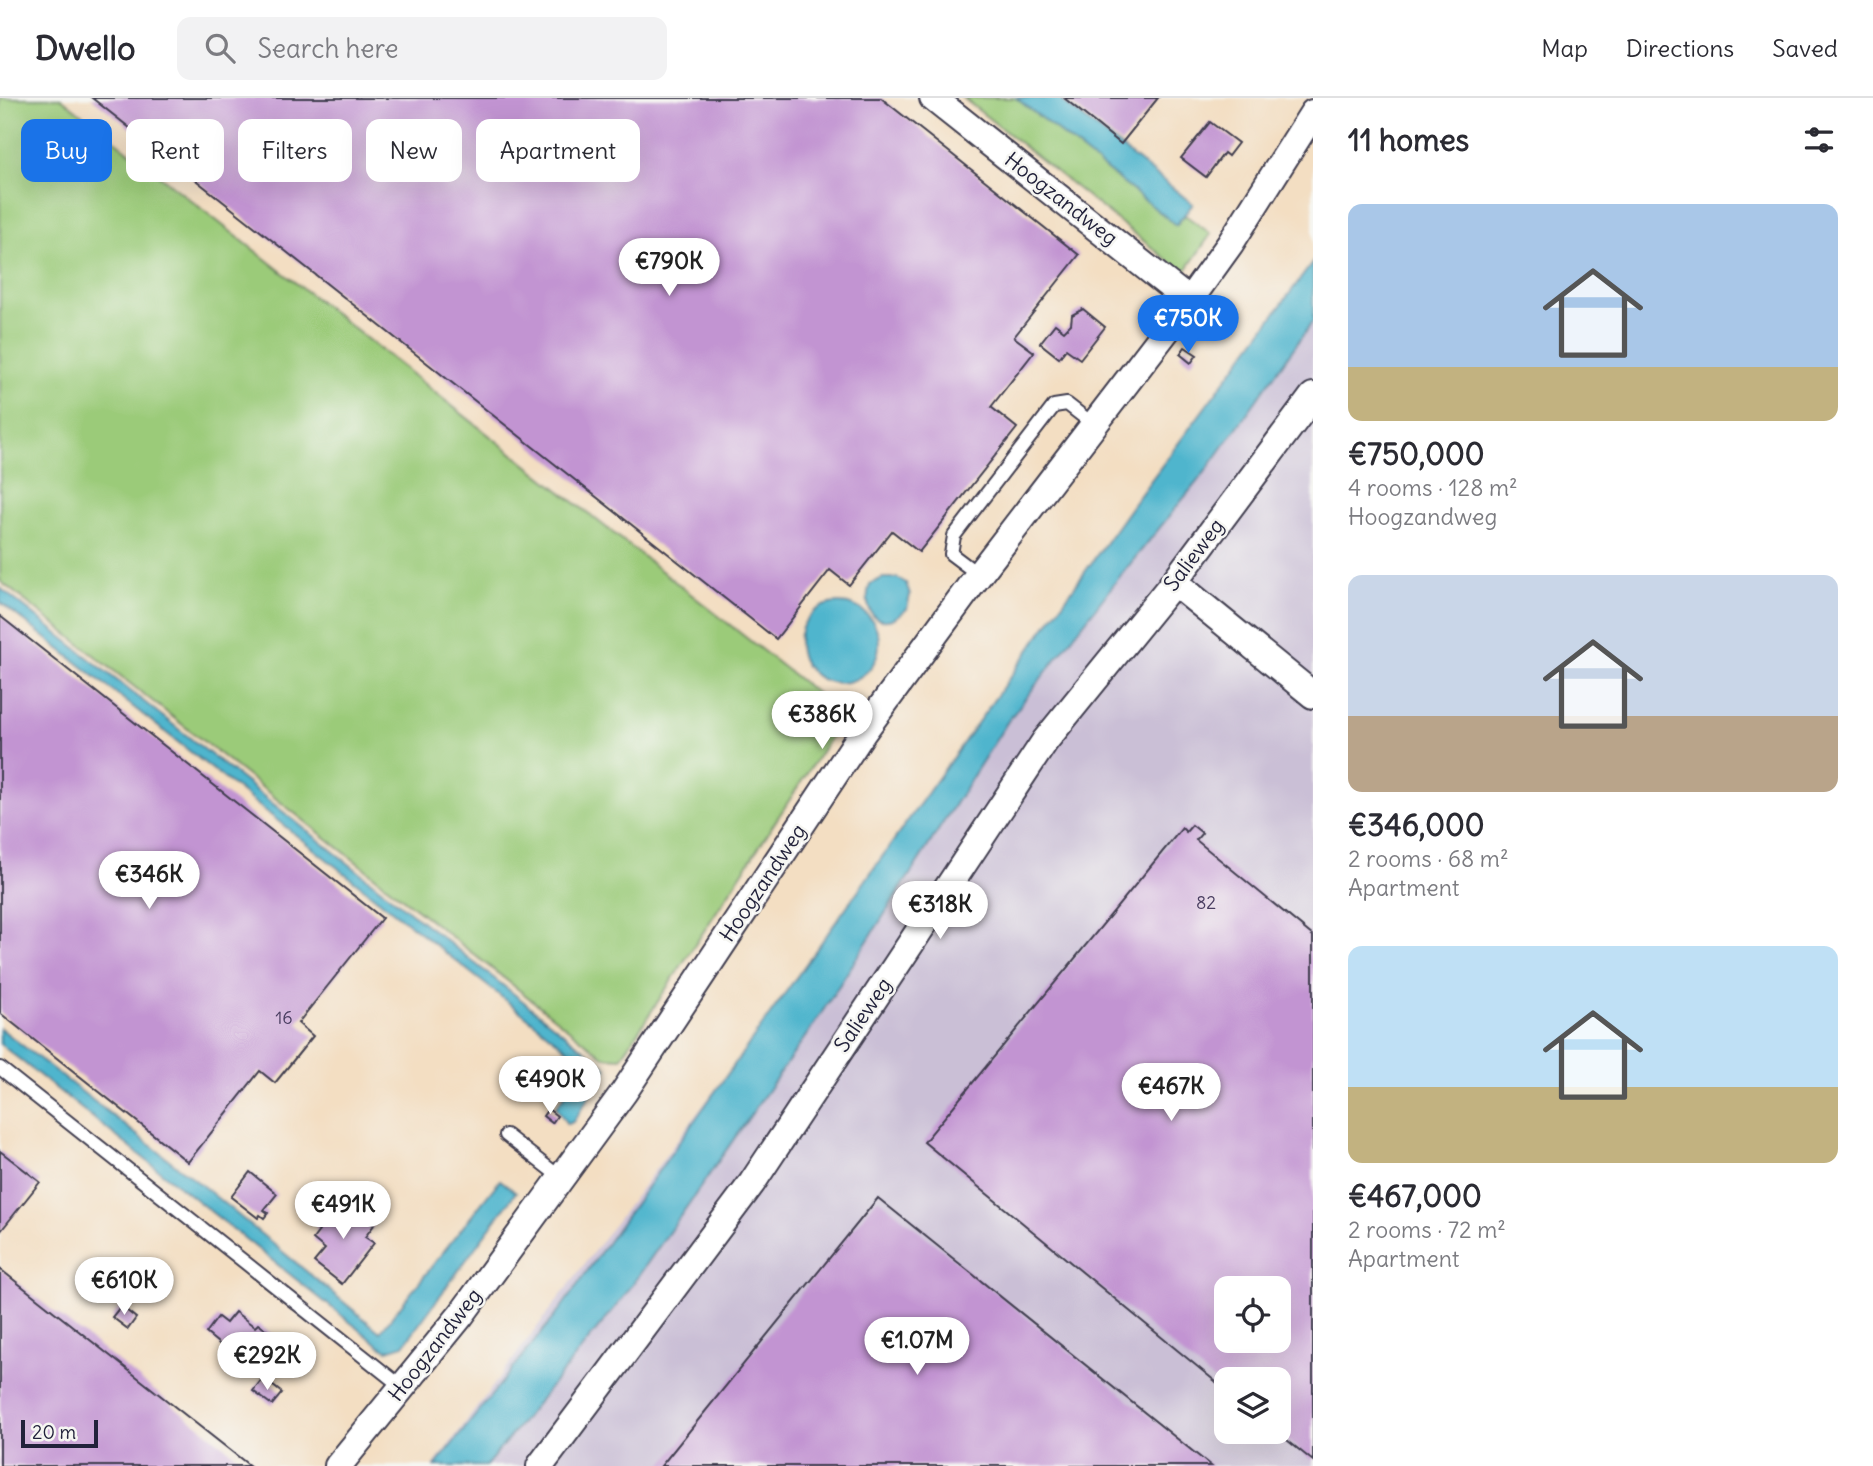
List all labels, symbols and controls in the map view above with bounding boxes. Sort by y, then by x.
search box [177,17,667,80]
text: Dwello [35,27,135,69]
icon: search [201,29,239,67]
text: Search here [257,32,398,65]
text: Map [1541,33,1588,63]
text: Directions [1626,33,1734,63]
text: Saved [1772,33,1838,63]
chip: Buy [21,119,112,182]
chip: Rent [126,119,224,182]
chip: Filters [238,119,352,182]
chip: New [366,119,462,182]
chip: Apartment [476,119,640,182]
text: 11 homes [1348,121,1469,159]
icon: filters [1800,121,1838,159]
street label: Hoogzandweg [999,146,1123,251]
pin: €790K [620,238,718,298]
text: €790K [635,246,703,275]
icon: home [1530,250,1656,376]
pin: €750K [1139,296,1237,355]
text: €750K [1154,303,1222,332]
text: €750,000 [1348,435,1485,473]
text: 4 rooms · 128 m² [1348,473,1518,502]
text: Hoogzandweg [1348,502,1497,531]
street label: Salieweg [1158,513,1230,596]
icon: home [1530,621,1656,747]
pin: €386K [773,692,871,751]
text: €386K [788,699,856,728]
text: €346,000 [1348,806,1485,844]
street label: Hoogzandweg [713,819,812,947]
text: 2 rooms · 68 m² [1348,844,1509,873]
pin: €346K [100,852,198,911]
text: €346K [115,859,183,888]
text: Apartment [1348,873,1460,902]
pin: €318K [891,882,989,941]
text: €318K [908,889,972,918]
house number: 82 [1196,891,1216,914]
street label: Salieweg [828,972,897,1057]
icon: home [1530,992,1656,1118]
house number: 16 [275,1006,293,1029]
pin: €490K [501,1056,599,1116]
pin: €467K [1122,1063,1220,1123]
text: €490K [515,1064,585,1093]
text: €467K [1138,1071,1204,1100]
text: €467,000 [1348,1177,1482,1215]
pin: €491K [294,1182,392,1241]
text: €491K [311,1189,375,1218]
text: 2 rooms · 72 m² [1348,1215,1506,1244]
text: Apartment [1348,1244,1460,1273]
pin: €610K [75,1258,173,1317]
text: €610K [91,1265,157,1294]
map controls [1214,1276,1291,1444]
button: locate [1214,1276,1291,1353]
street label: Hoogzandweg [382,1283,487,1407]
pin: €1.07M [860,1318,974,1377]
text: €1.07M [880,1325,954,1354]
pin: €292K [218,1332,316,1392]
text: €292K [233,1340,301,1369]
button: layers [1214,1367,1291,1444]
scale bar [21,1417,98,1449]
text: 20 m [32,1420,76,1444]

